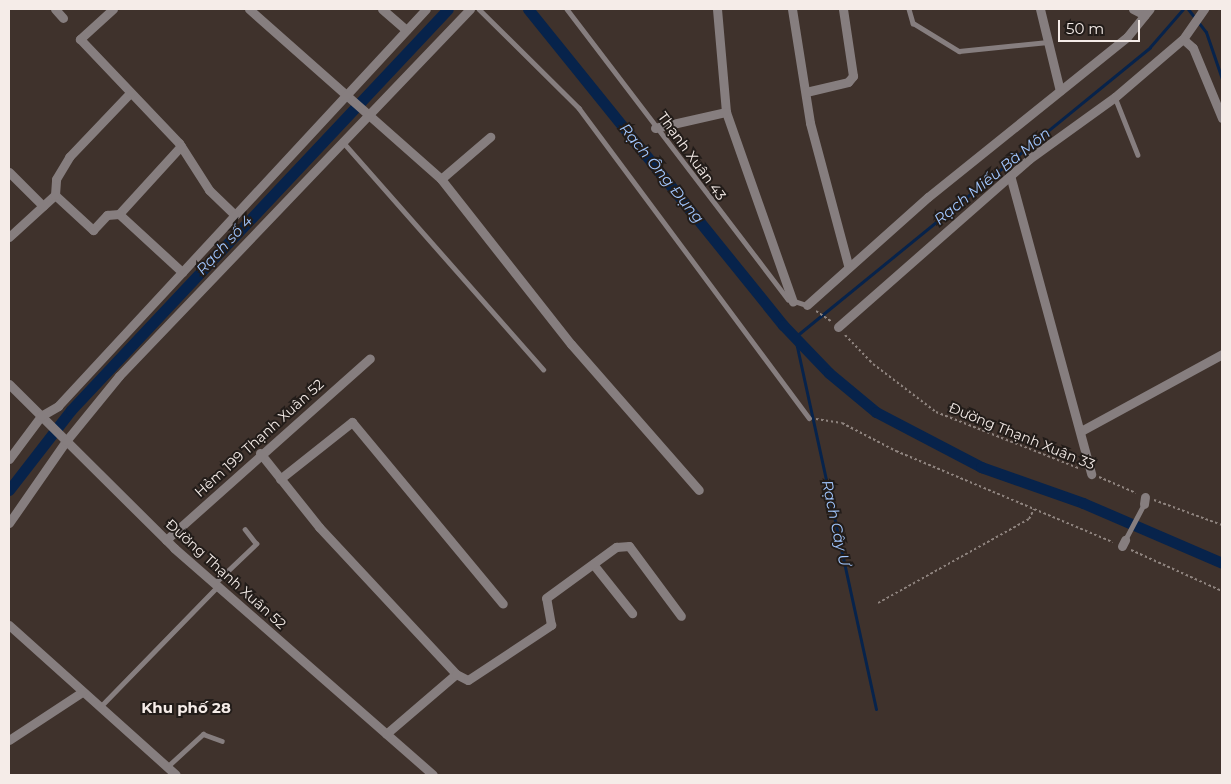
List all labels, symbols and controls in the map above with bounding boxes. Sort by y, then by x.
scale bar [1061,10,1144,42]
text: 50 m [1066,19,1104,38]
street label: Thạnh Xuân 43 [654,109,730,203]
water label: Rạch Ông Đụng [616,119,708,227]
water label: Rạch Miếu Bà Môn [930,124,1054,228]
water label: Rạch số 4 [192,212,256,278]
street label: Hẻm 199 Thạnh Xuân 52 [191,376,327,500]
street label: Đường Thạnh Xuân 33 [947,399,1097,473]
water label: Rạch Cây Ư [818,478,854,568]
street label: Đường Thạnh Xuân 52 [162,516,290,632]
district label: Khu phố 28 [141,699,231,717]

